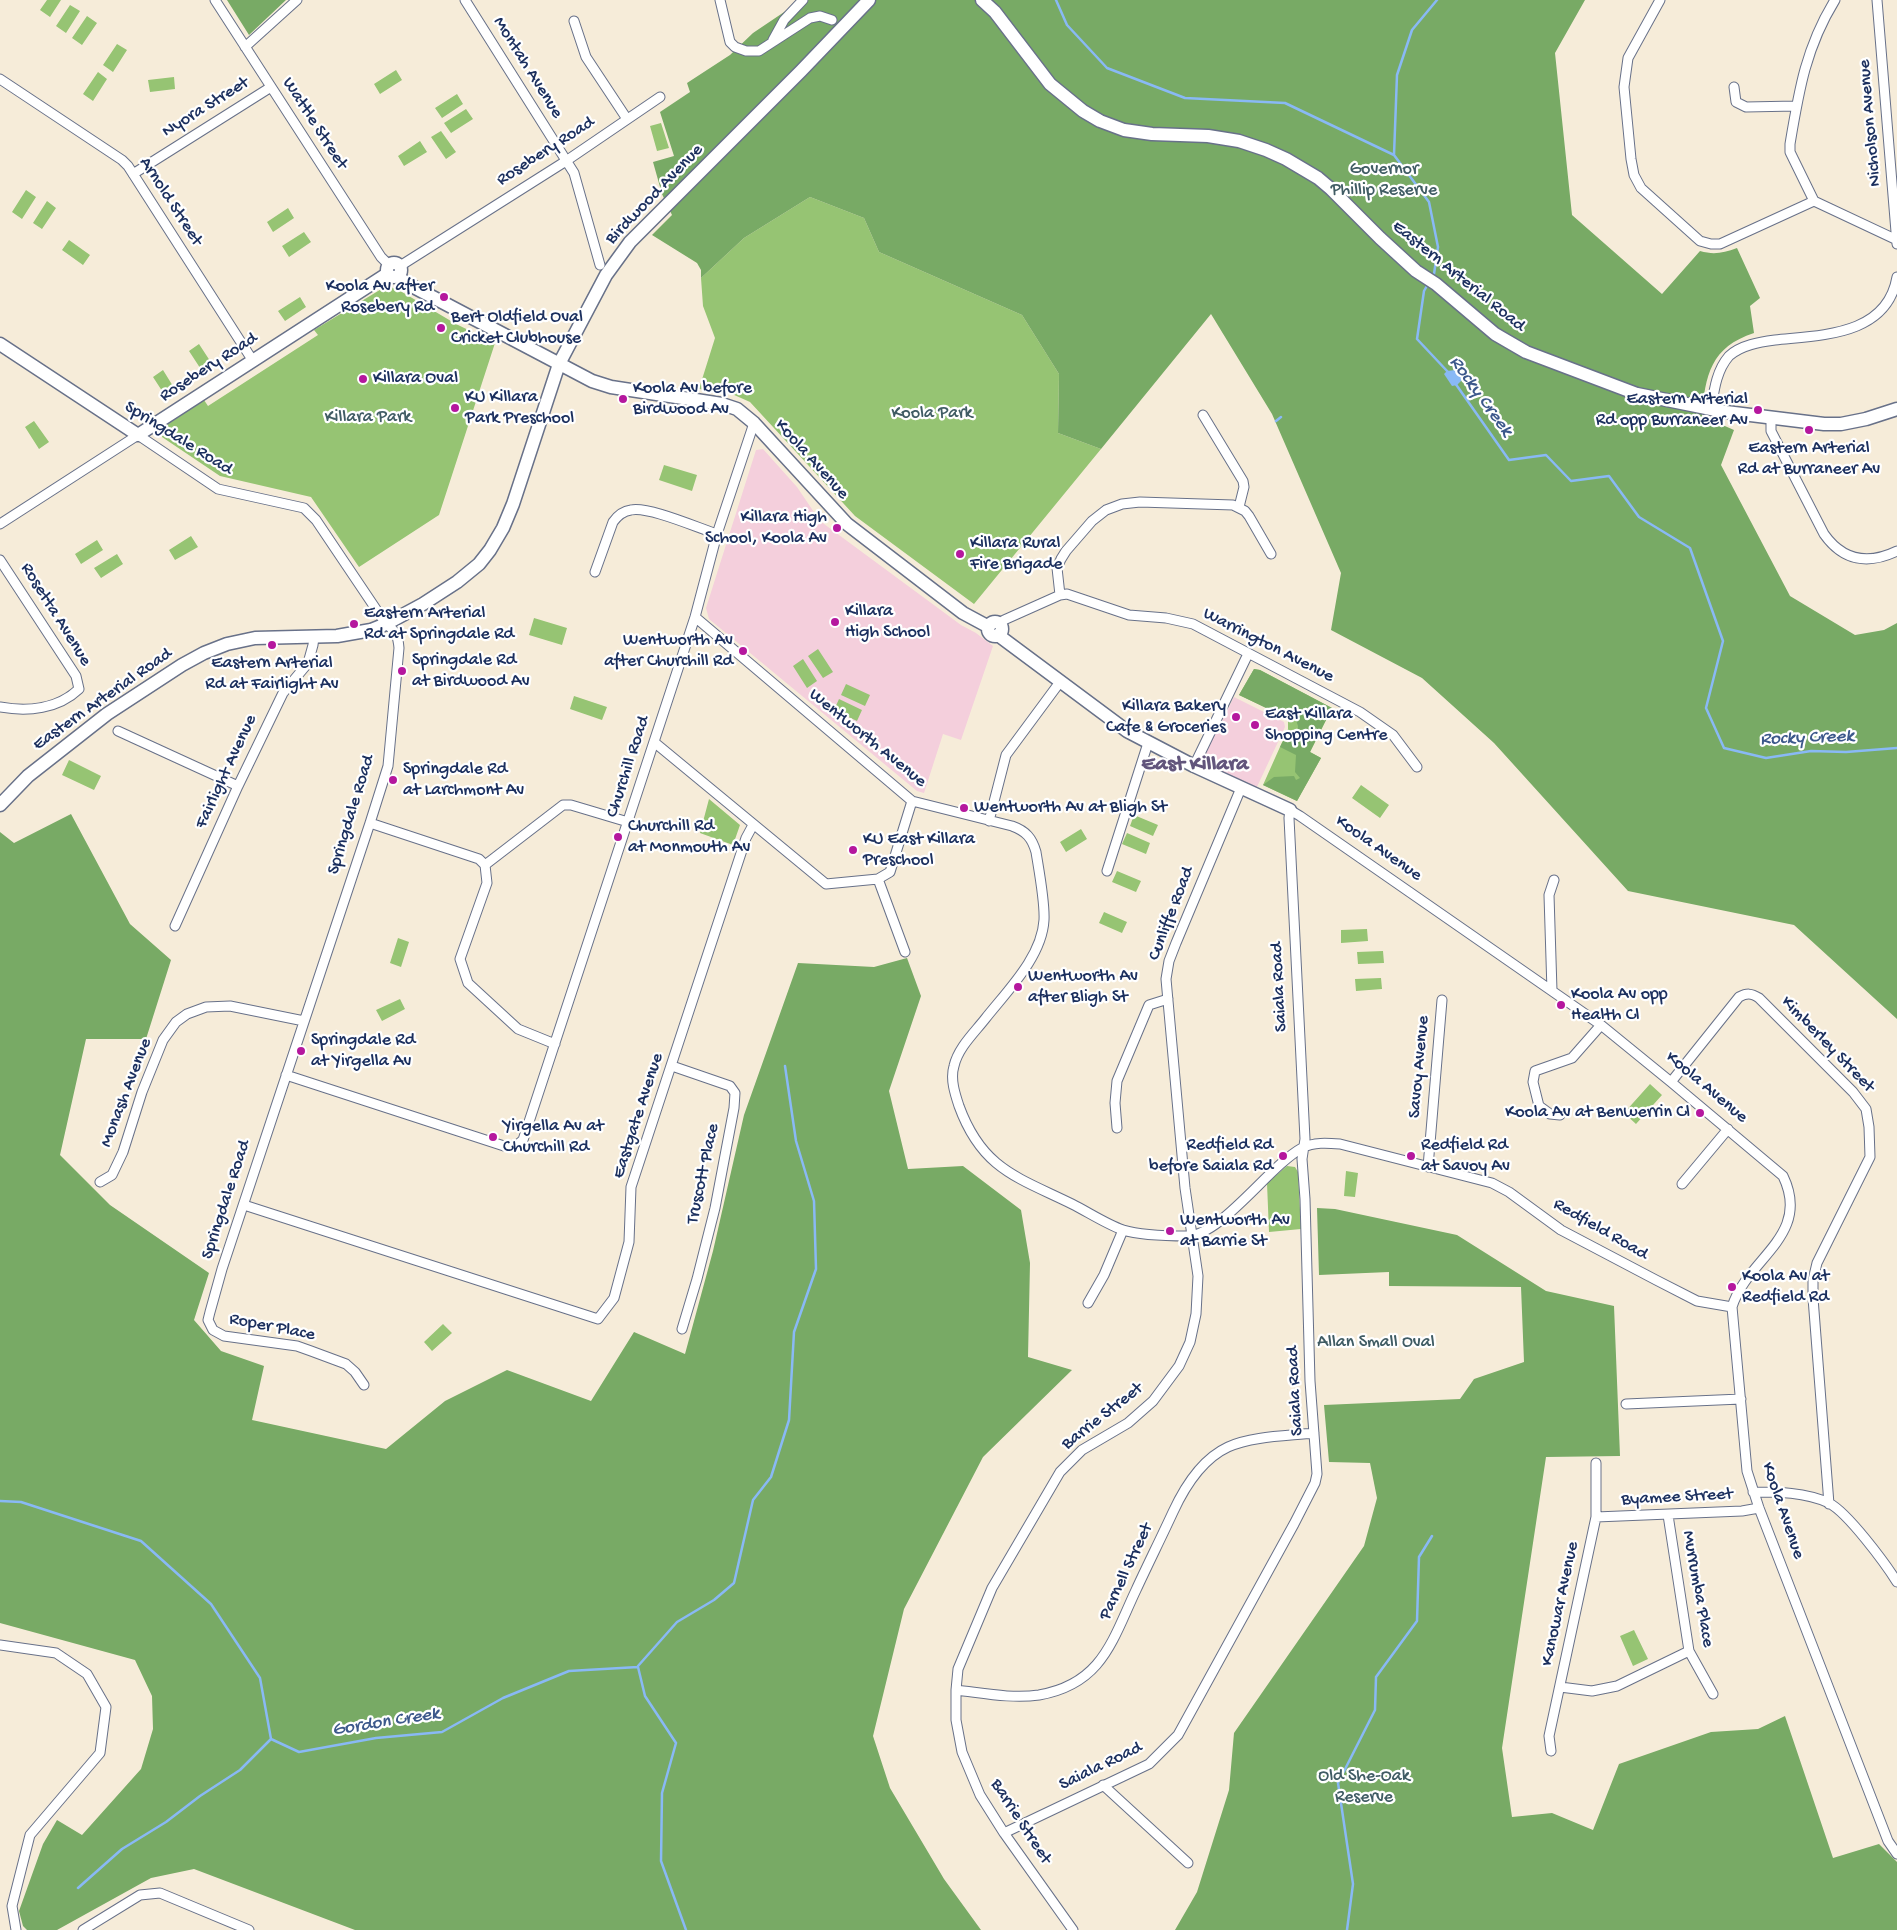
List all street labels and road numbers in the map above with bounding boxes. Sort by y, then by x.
street label: Montah Avenue [487,13,567,123]
street label: Nicholson Avenue [1855,58,1887,188]
street label: Nyora Street [158,73,254,143]
street label: Wattle Street [276,74,352,174]
street label: Rosebery Road [493,112,599,192]
street label: Birdwood Avenue [602,140,708,250]
street label: Arnold Street [133,153,207,251]
street label: Eastern Arterial Road [1387,217,1529,337]
street label: Rosebery Road [156,328,262,408]
street label: Springdale Road [120,397,236,481]
street label: Koola Avenue [769,415,853,505]
street label: Rosetta Avenue [15,559,95,671]
street label: Warrington Avenue [1199,604,1337,688]
street label: Eastern Arterial Road [29,644,177,756]
street label: Wentworth Avenue [804,685,930,793]
street label: Fairlight Avenue [191,712,263,832]
street label: Churchill Road [602,714,656,820]
street label: Springdale Road [324,753,380,877]
street label: Koola Avenue [1330,811,1426,887]
street label: Cunliffe Road [1144,864,1200,964]
street label: Saiala Road [1267,942,1293,1032]
street label: Kimberley Street [1775,992,1879,1098]
street label: Savoy Avenue [1405,1015,1435,1119]
street label: Monash Avenue [96,1035,158,1151]
street label: Koola Avenue [1660,1047,1752,1129]
street label: Eastgate Avenue [609,1051,669,1181]
street label: Truscott Place [683,1122,725,1226]
street label: Springdale Road [198,1138,256,1262]
street label: Redfield Road [1549,1194,1651,1266]
street label: Roper Place [227,1309,317,1347]
street label: Saiala Road [1283,1346,1309,1436]
street label: Barrie Street [1058,1379,1148,1455]
street label: Koola Avenue [1755,1460,1809,1562]
street label: Byamee Street [1621,1484,1733,1512]
street label: Parnell Street [1095,1520,1159,1624]
street label: Murrumba Place [1676,1529,1718,1649]
street label: Kanowar Avenue [1537,1540,1585,1668]
street label: Saiala Road [1056,1738,1146,1796]
street label: Barrie Street [984,1775,1056,1869]

